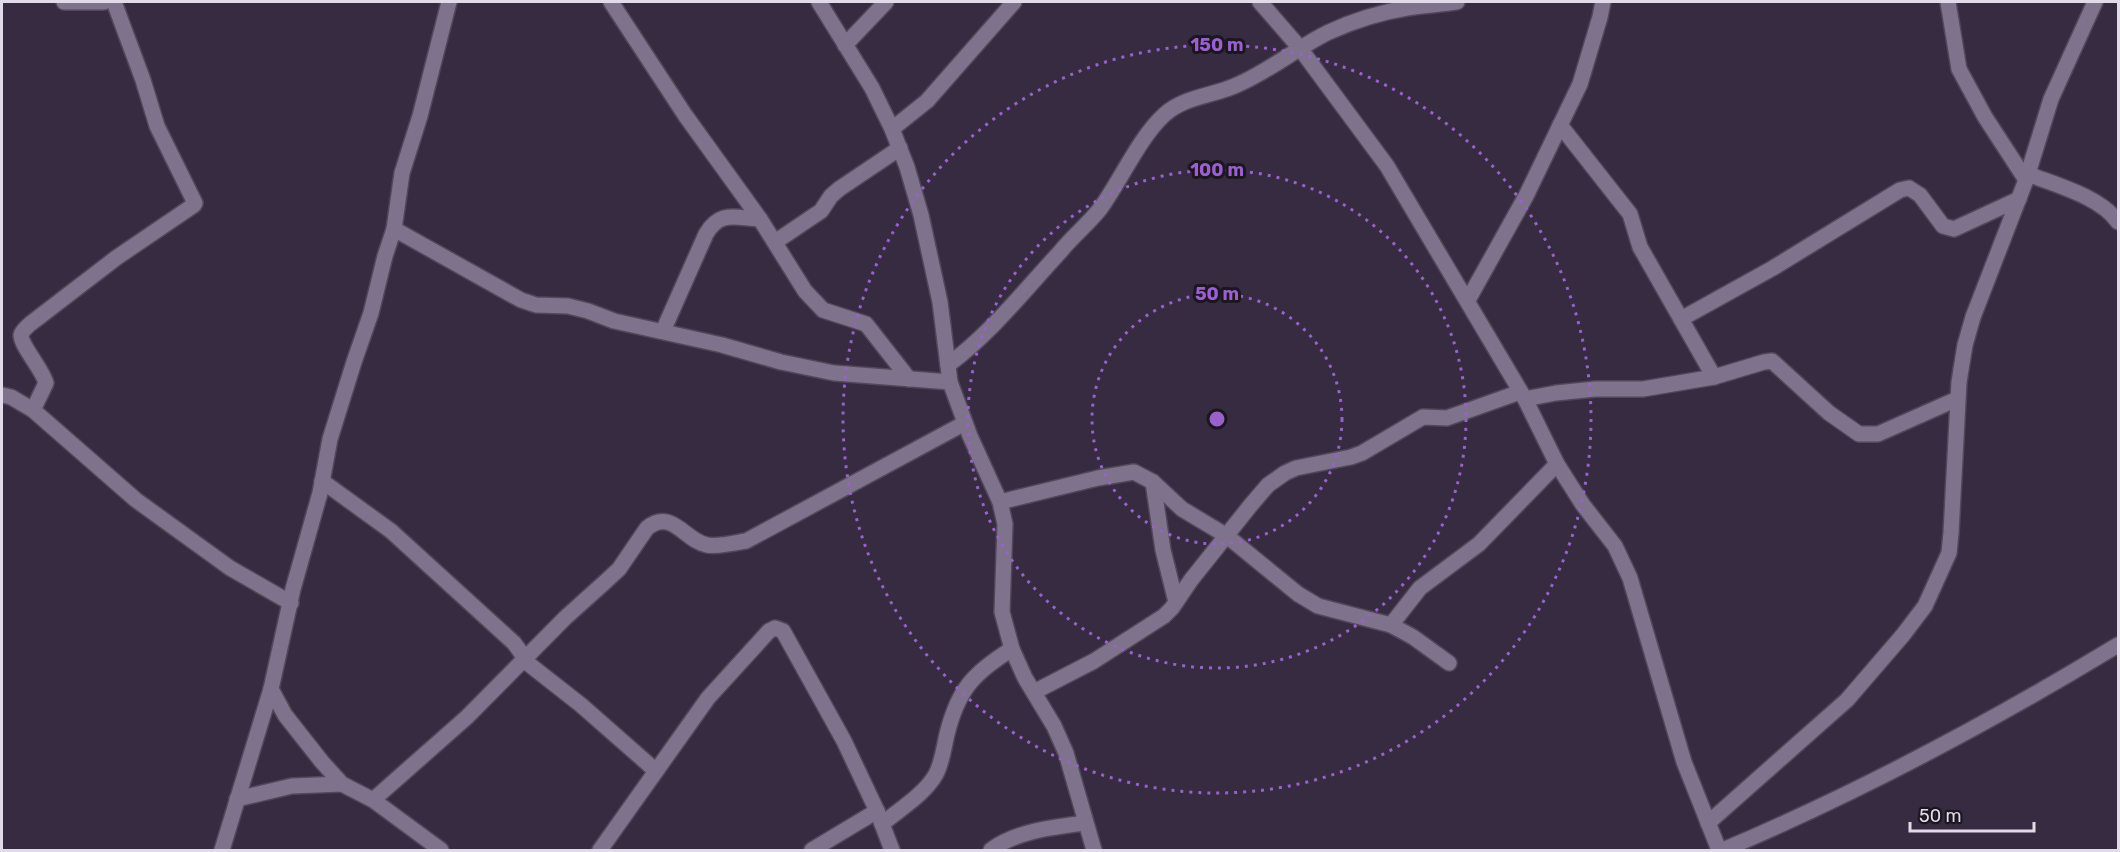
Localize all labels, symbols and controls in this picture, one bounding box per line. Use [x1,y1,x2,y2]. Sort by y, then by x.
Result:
text: 150 m [1190,34,1244,56]
text: 100 m [1190,159,1244,181]
text: 50 m [1195,283,1239,305]
centre of rings [1207,409,1227,429]
scale bar [1910,795,2034,833]
text: 50 m [1919,805,1962,827]

